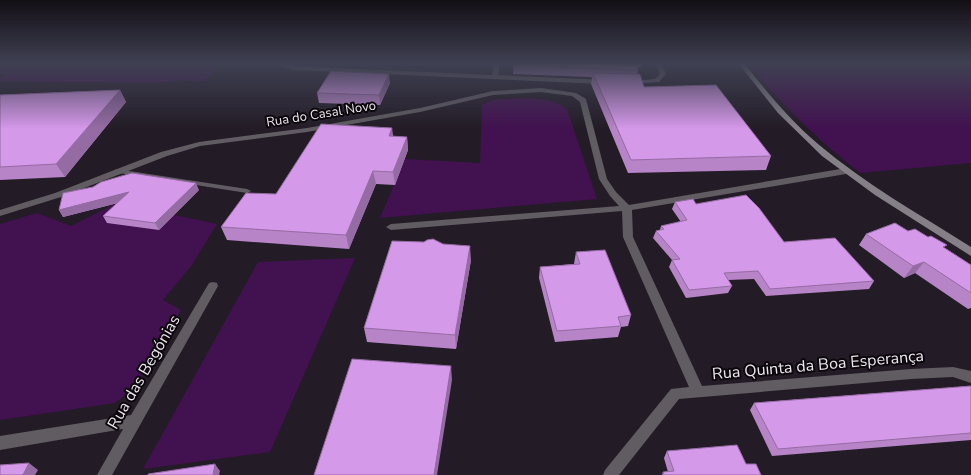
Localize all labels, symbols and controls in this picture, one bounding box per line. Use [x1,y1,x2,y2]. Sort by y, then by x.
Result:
street label: Rua do Casal Novo [265,96,377,132]
street label: Rua das Begónias [102,311,186,433]
street label: Rua Quinta da Boa Esperança [711,345,925,385]

